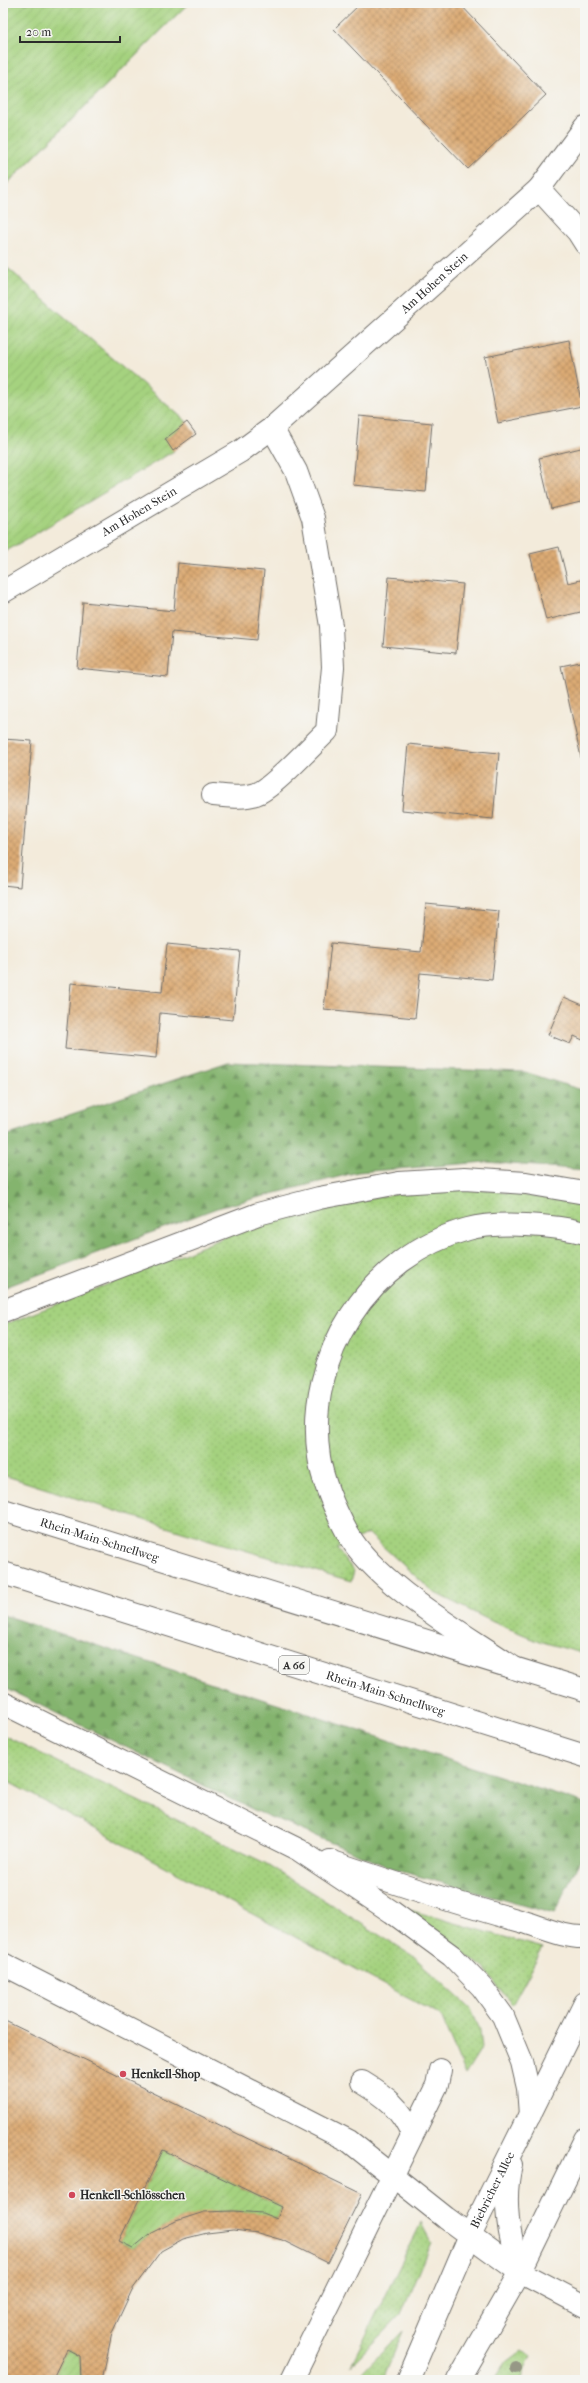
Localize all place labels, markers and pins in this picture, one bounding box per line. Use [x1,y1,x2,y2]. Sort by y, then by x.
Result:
place label: Henkell-Shop [131,2067,201,2082]
marker: Henkell-Shop [118,2069,128,2079]
place label: Henkell-Schlösschen [80,2188,186,2202]
marker: Henkell-Schlösschen [67,2190,77,2200]

